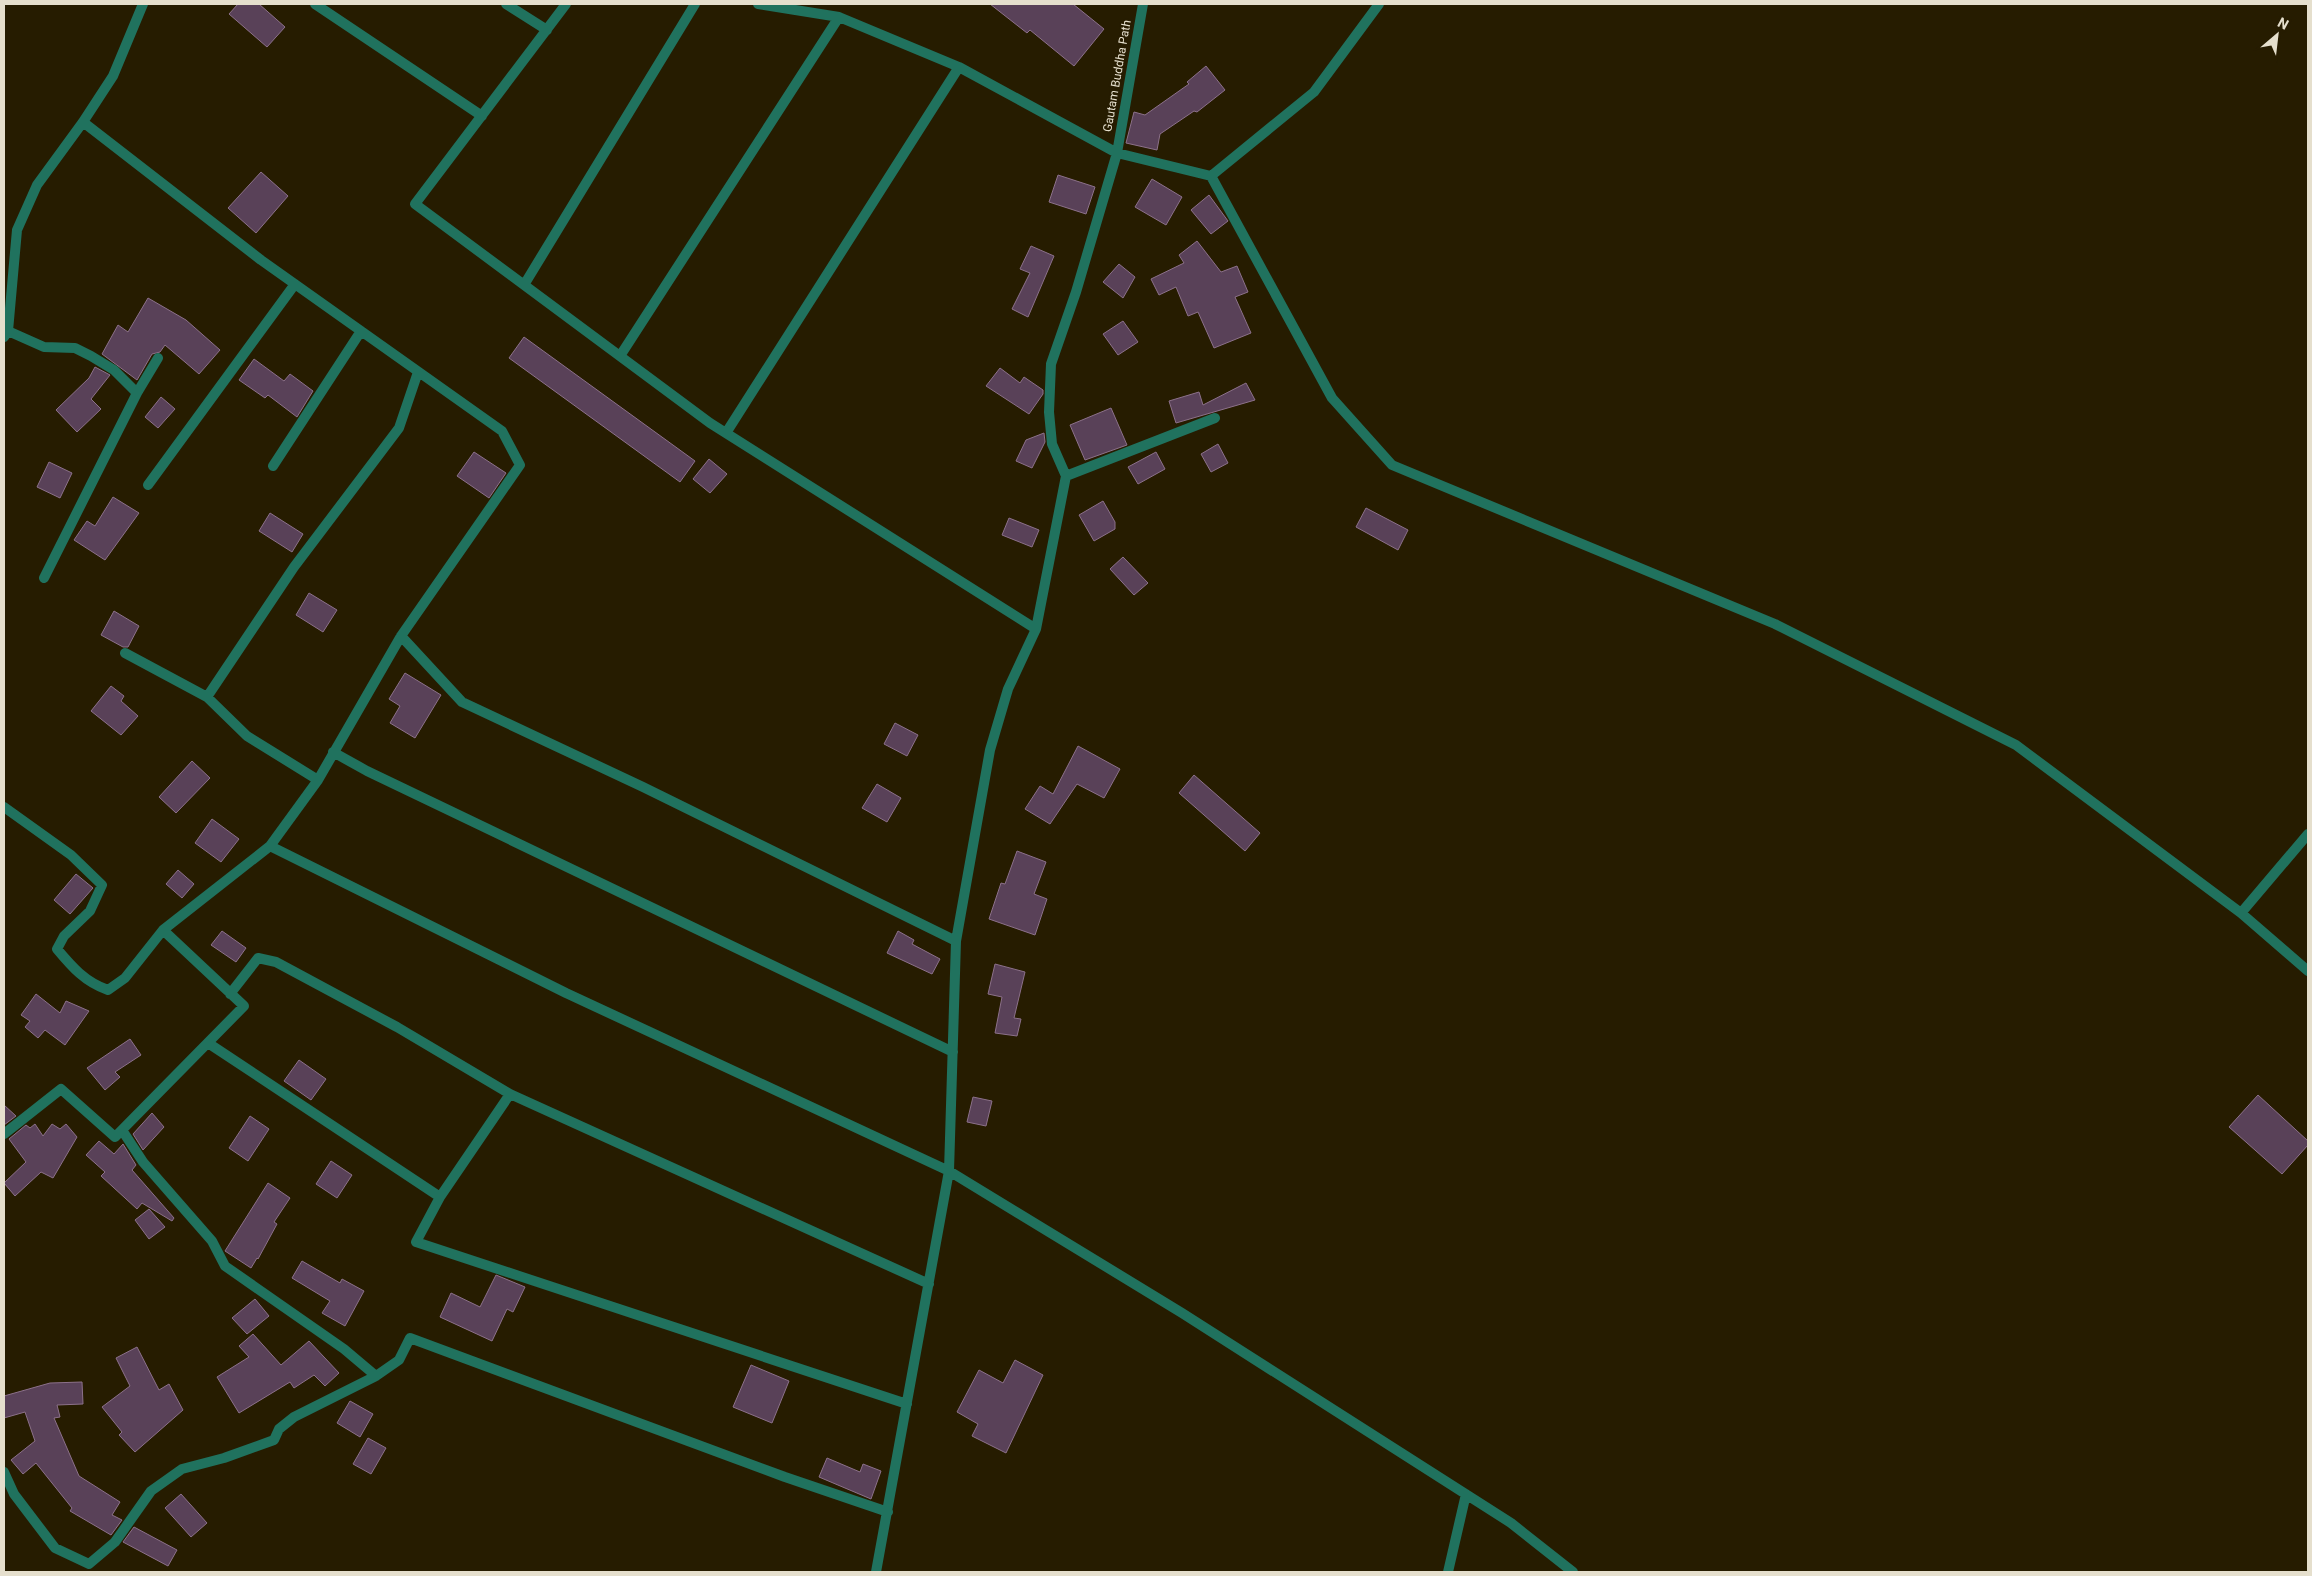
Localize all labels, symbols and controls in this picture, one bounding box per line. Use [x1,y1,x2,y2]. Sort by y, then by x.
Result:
north arrow [2252,10,2302,60]
text: N [2275,14,2291,33]
street label: Gautam Buddha Path [1100,19,1134,133]

